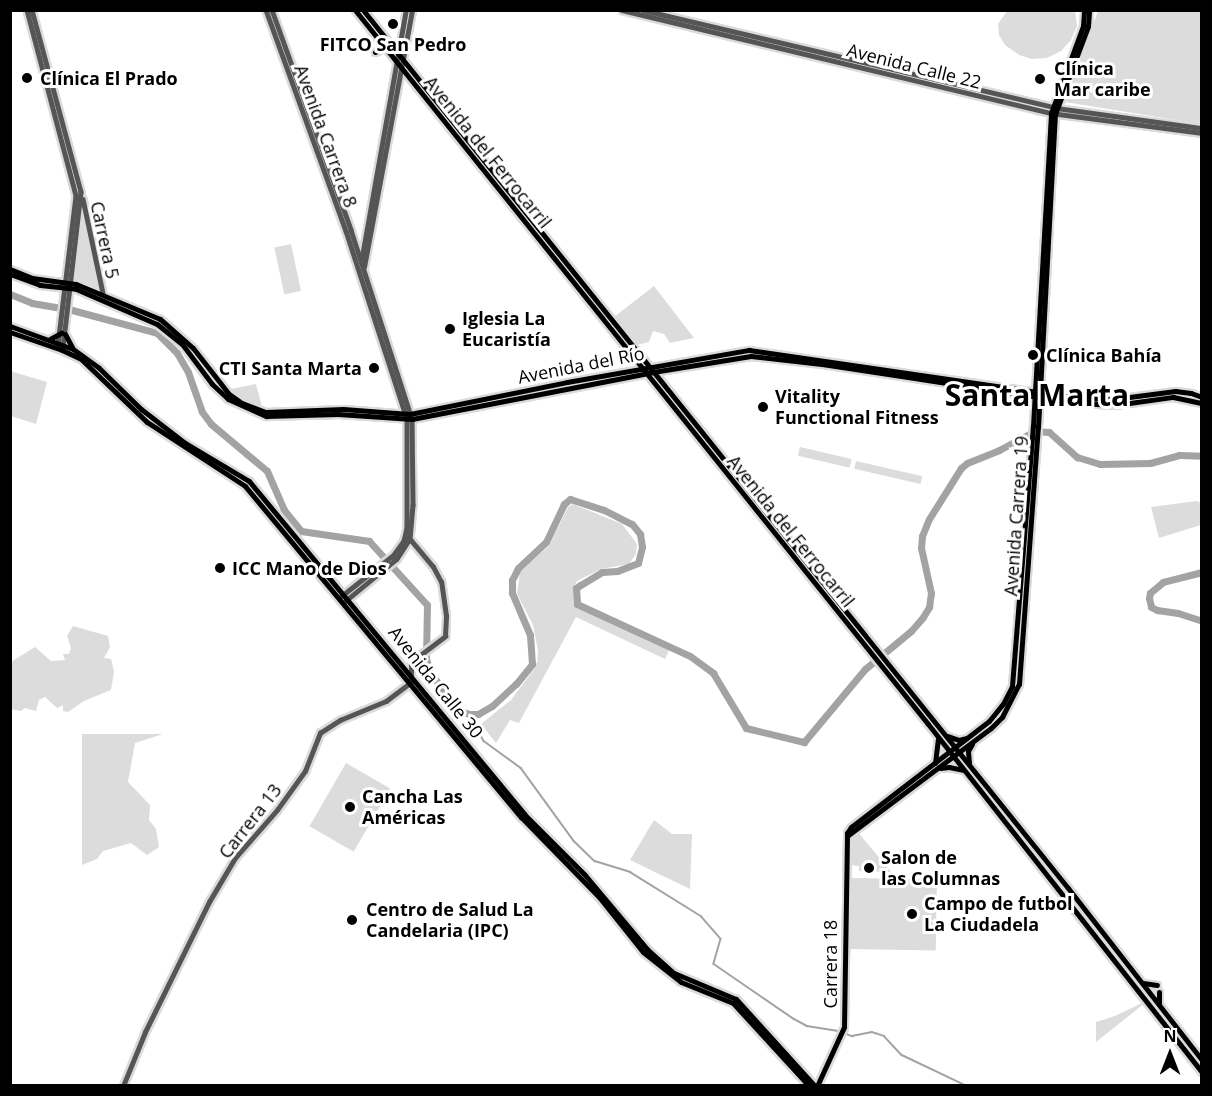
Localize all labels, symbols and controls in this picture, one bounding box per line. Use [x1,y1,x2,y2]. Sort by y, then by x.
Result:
marker: FITCO San Pedro [386,17,400,31]
place label: FITCO San Pedro [320,33,466,55]
street label: Avenida Calle 22 [845,39,983,93]
place label: Clínica Mar caribe [1054,58,1151,100]
street label: Avenida Carrera 8 [290,62,362,210]
place label: Clínica El Prado [40,67,178,89]
marker: Clínica El Prado [18,69,36,87]
marker: Clínica Mar caribe [1031,70,1049,88]
street label: Avenida del Ferrocarril [420,72,556,232]
street label: Carrera 5 [86,199,124,281]
place label: Iglesia La Eucaristía [462,308,551,350]
marker: Iglesia La Eucaristía [443,322,457,336]
street label: Avenida del Río [516,342,646,388]
place label: Clínica Bahía [1046,344,1162,366]
marker: Clínica Bahía [1024,346,1042,364]
place label: CTI Santa Marta [219,357,362,379]
marker: CTI Santa Marta [367,361,381,375]
district label: Santa Marta [945,377,1129,413]
place label: Vitality Functional Fitness [775,386,939,428]
marker: Vitality Functional Fitness [756,400,770,414]
street label: Avenida Carrera 19 [1000,435,1032,597]
street label: Avenida del Ferrocarril [723,451,859,611]
place label: ICC Mano de Dios [232,557,387,579]
marker: ICC Mano de Dios [213,561,227,575]
street label: Avenida Calle 30 [384,622,488,742]
street label: Carrera 13 [214,779,286,863]
place label: Cancha Las Américas [362,786,463,828]
marker: Cancha Las Américas [343,800,357,814]
place label: Salon de las Columnas [881,847,1000,890]
marker: Salon de las Columnas [862,861,876,875]
place label: Campo de futbol La Ciudadela [924,893,1073,936]
place label: Centro de Salud La Candelaria (IPC) [366,899,534,942]
marker: Campo de futbol La Ciudadela [905,907,919,921]
marker: Centro de Salud La Candelaria (IPC) [343,911,361,929]
street label: Carrera 18 [819,920,841,1008]
north arrow [1140,1024,1200,1084]
text: N [1163,1025,1177,1047]

